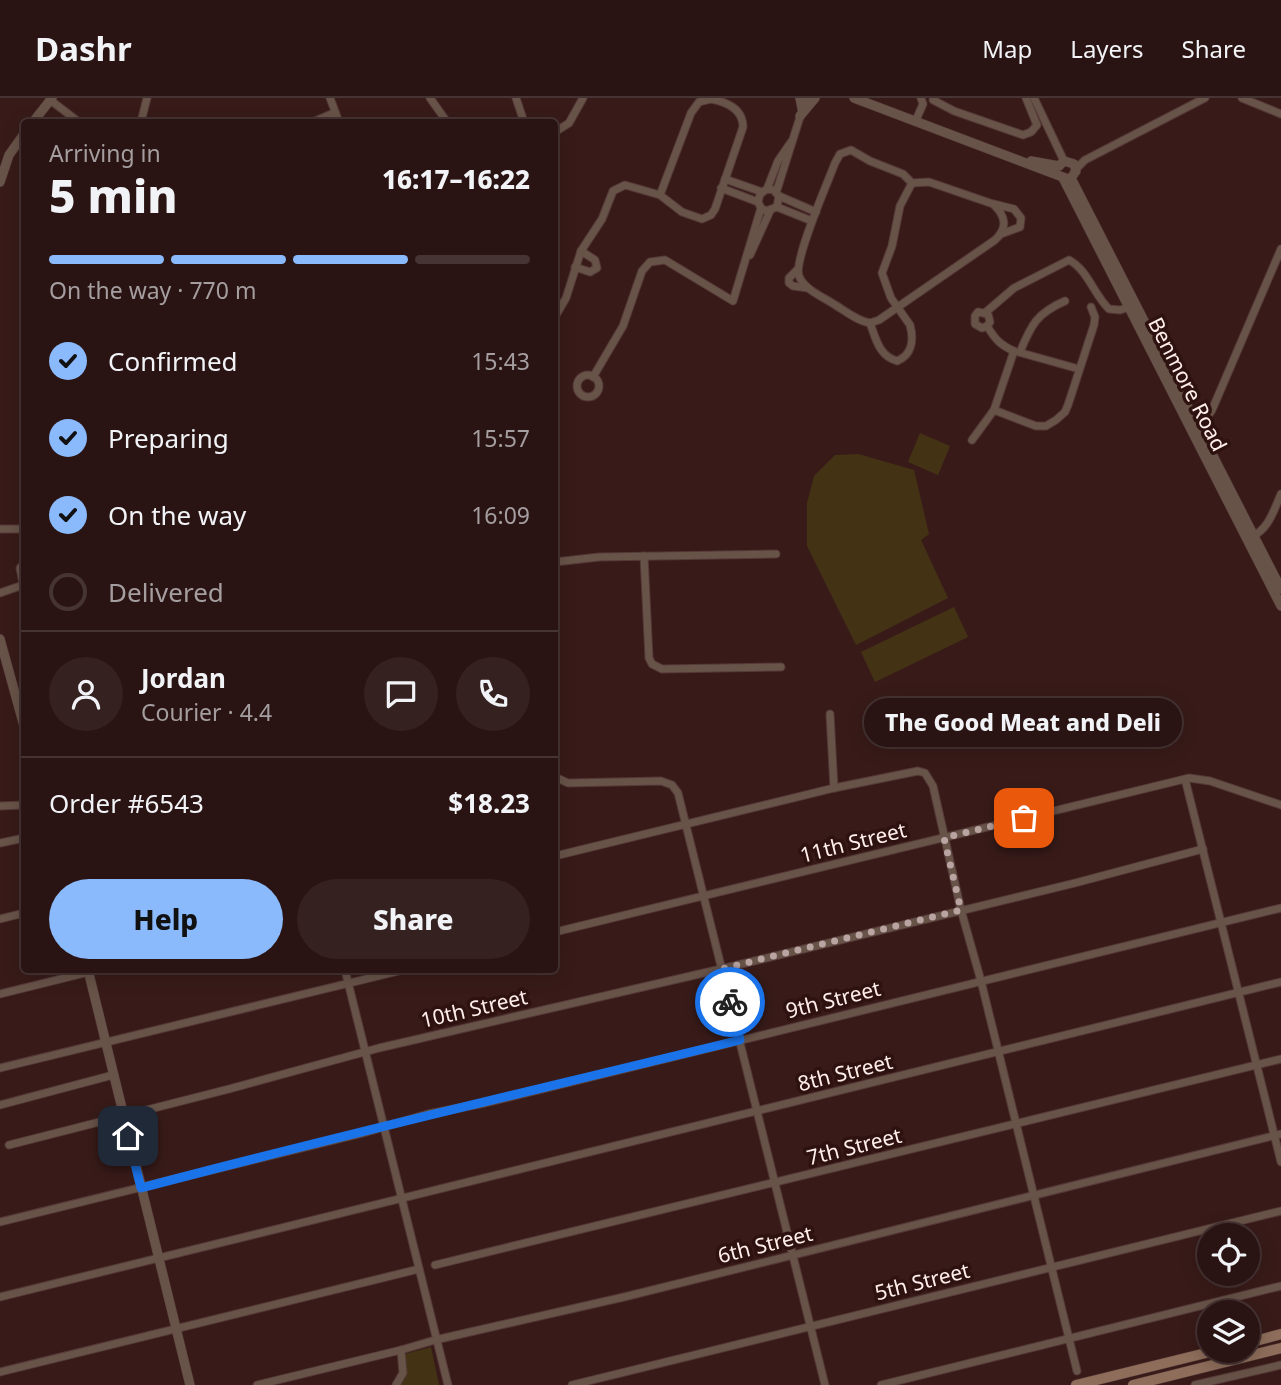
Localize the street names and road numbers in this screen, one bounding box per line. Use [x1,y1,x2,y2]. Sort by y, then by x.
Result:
street label: Benmore Road [1142,312,1234,456]
street label: 11th Street [797,815,910,869]
street label: 9th Street [783,974,884,1024]
street label: 10th Street [418,982,530,1034]
street label: 8th Street [795,1047,896,1097]
street label: 7th Street [804,1121,905,1171]
street label: 6th Street [715,1219,816,1269]
street label: 5th Street [872,1256,973,1306]

